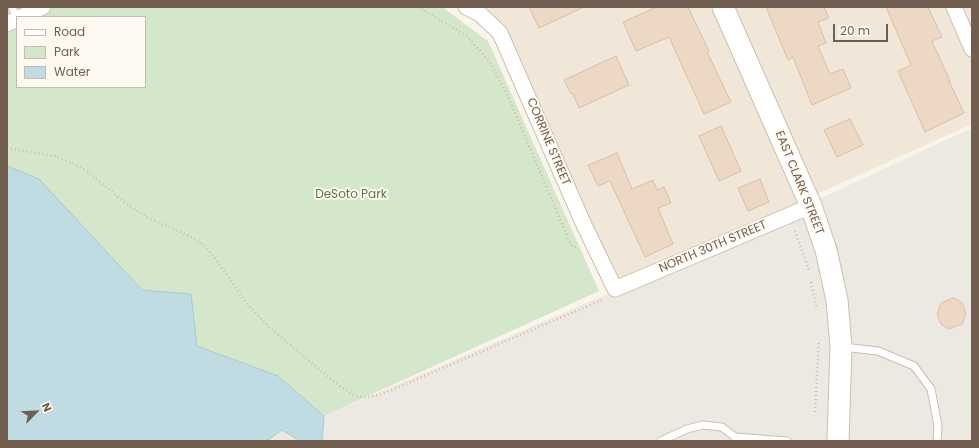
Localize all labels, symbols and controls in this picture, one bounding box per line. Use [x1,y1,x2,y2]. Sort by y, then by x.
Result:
legend [16,16,146,88]
scale bar [835,16,890,42]
text: 20 m [840,22,870,39]
text: Road [54,23,85,40]
text: Park [54,43,80,60]
text: Water [54,63,90,80]
street label: CORRINE STREET [523,96,573,188]
street label: EAST CLARK STREET [772,129,826,237]
park label: DeSoto Park [315,188,387,202]
street label: NORTH 30TH STREET [657,218,769,276]
north arrow [16,392,56,432]
text: N [38,400,56,414]

